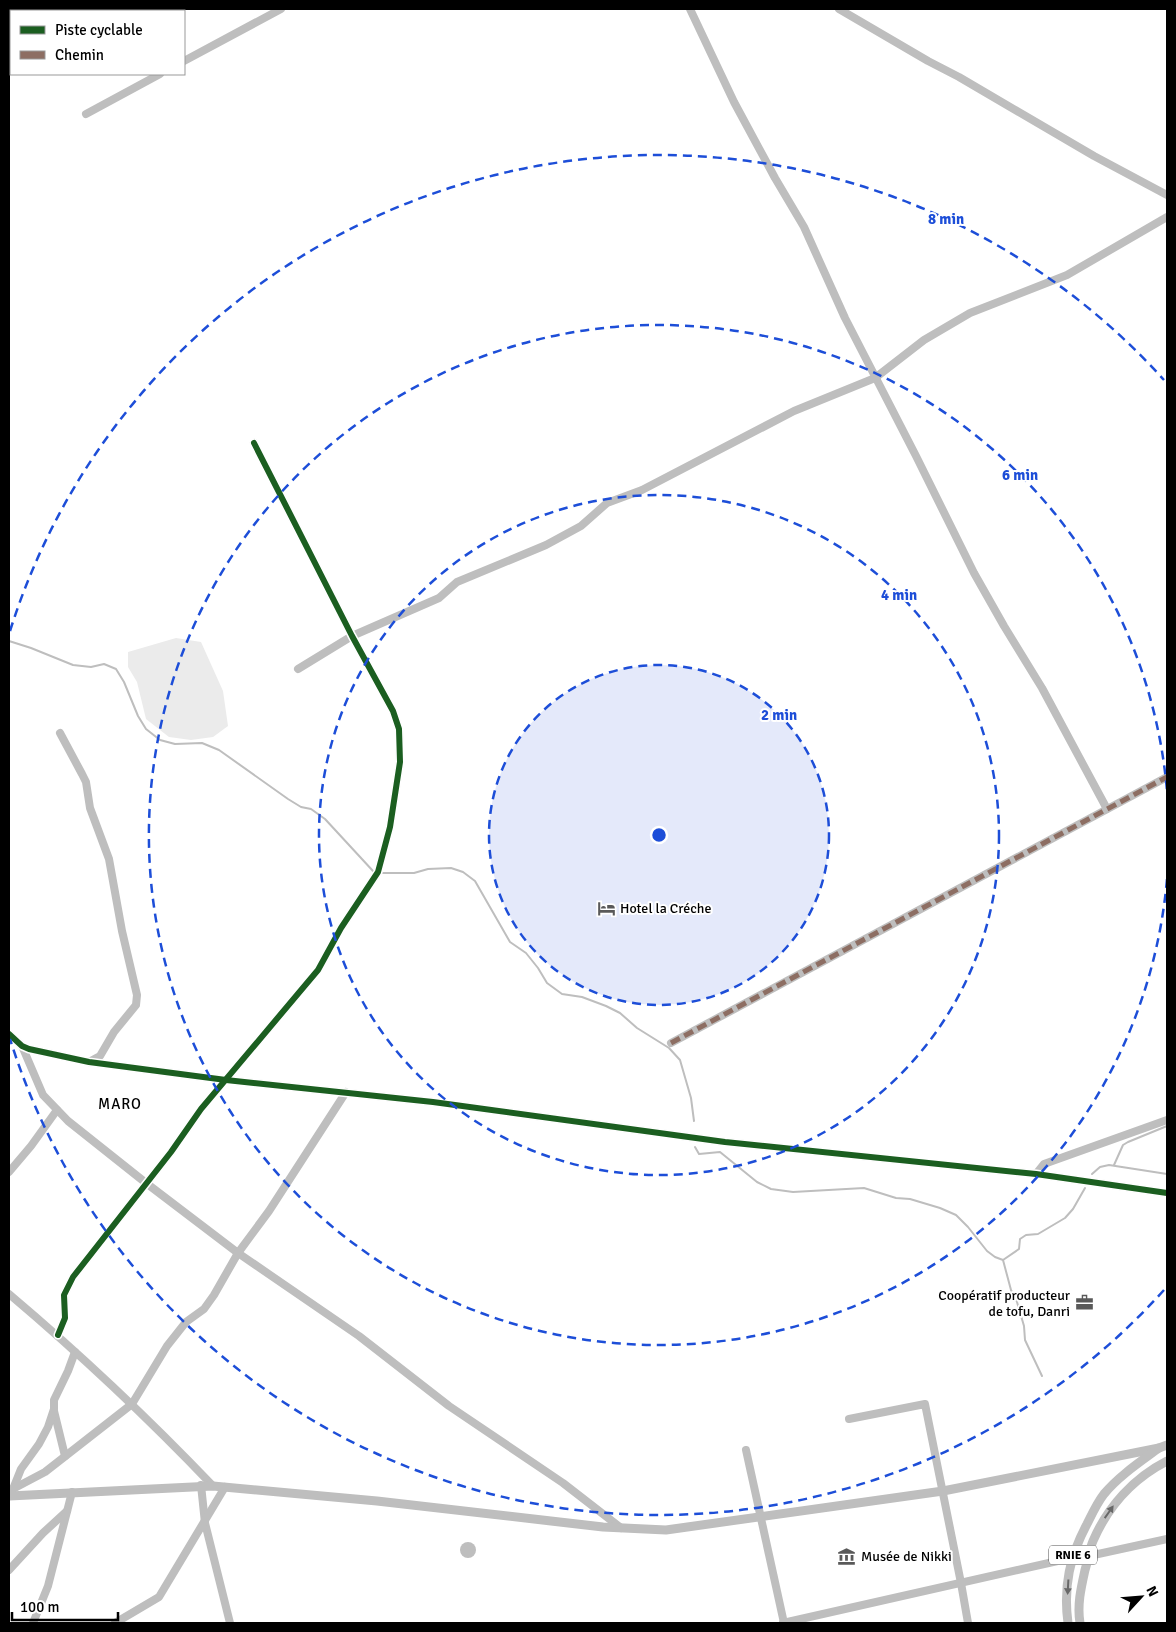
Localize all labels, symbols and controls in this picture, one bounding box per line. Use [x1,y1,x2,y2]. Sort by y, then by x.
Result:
legend [10,10,185,75]
text: Piste cyclable [55,21,143,39]
text: Chemin [55,46,104,64]
text: 8 min [928,210,964,228]
text: 6 min [1002,466,1038,484]
text: 4 min [881,586,917,604]
text: 2 min [761,706,797,724]
centre of rings [650,826,668,844]
hotel icon: Hotel la Créche [596,898,616,918]
place label: Hotel la Créche [620,900,711,917]
district label: MARO [98,1095,142,1113]
place label: Coopératif producteur de tofu, Danri [938,1287,1071,1320]
office icon: Coopératif producteur de tofu, Danri [1074,1293,1094,1313]
one-way arrow [1104,1506,1114,1519]
museum icon: Musée de Nikki [837,1546,857,1566]
road number: RNIE 6 [1049,1546,1097,1564]
place label: Musée de Nikki [861,1548,952,1565]
north arrow [1116,1572,1166,1622]
one-way arrow [1063,1579,1071,1595]
text: N [1142,1583,1162,1600]
scale bar [12,1590,119,1622]
text: 100 m [20,1598,60,1616]

